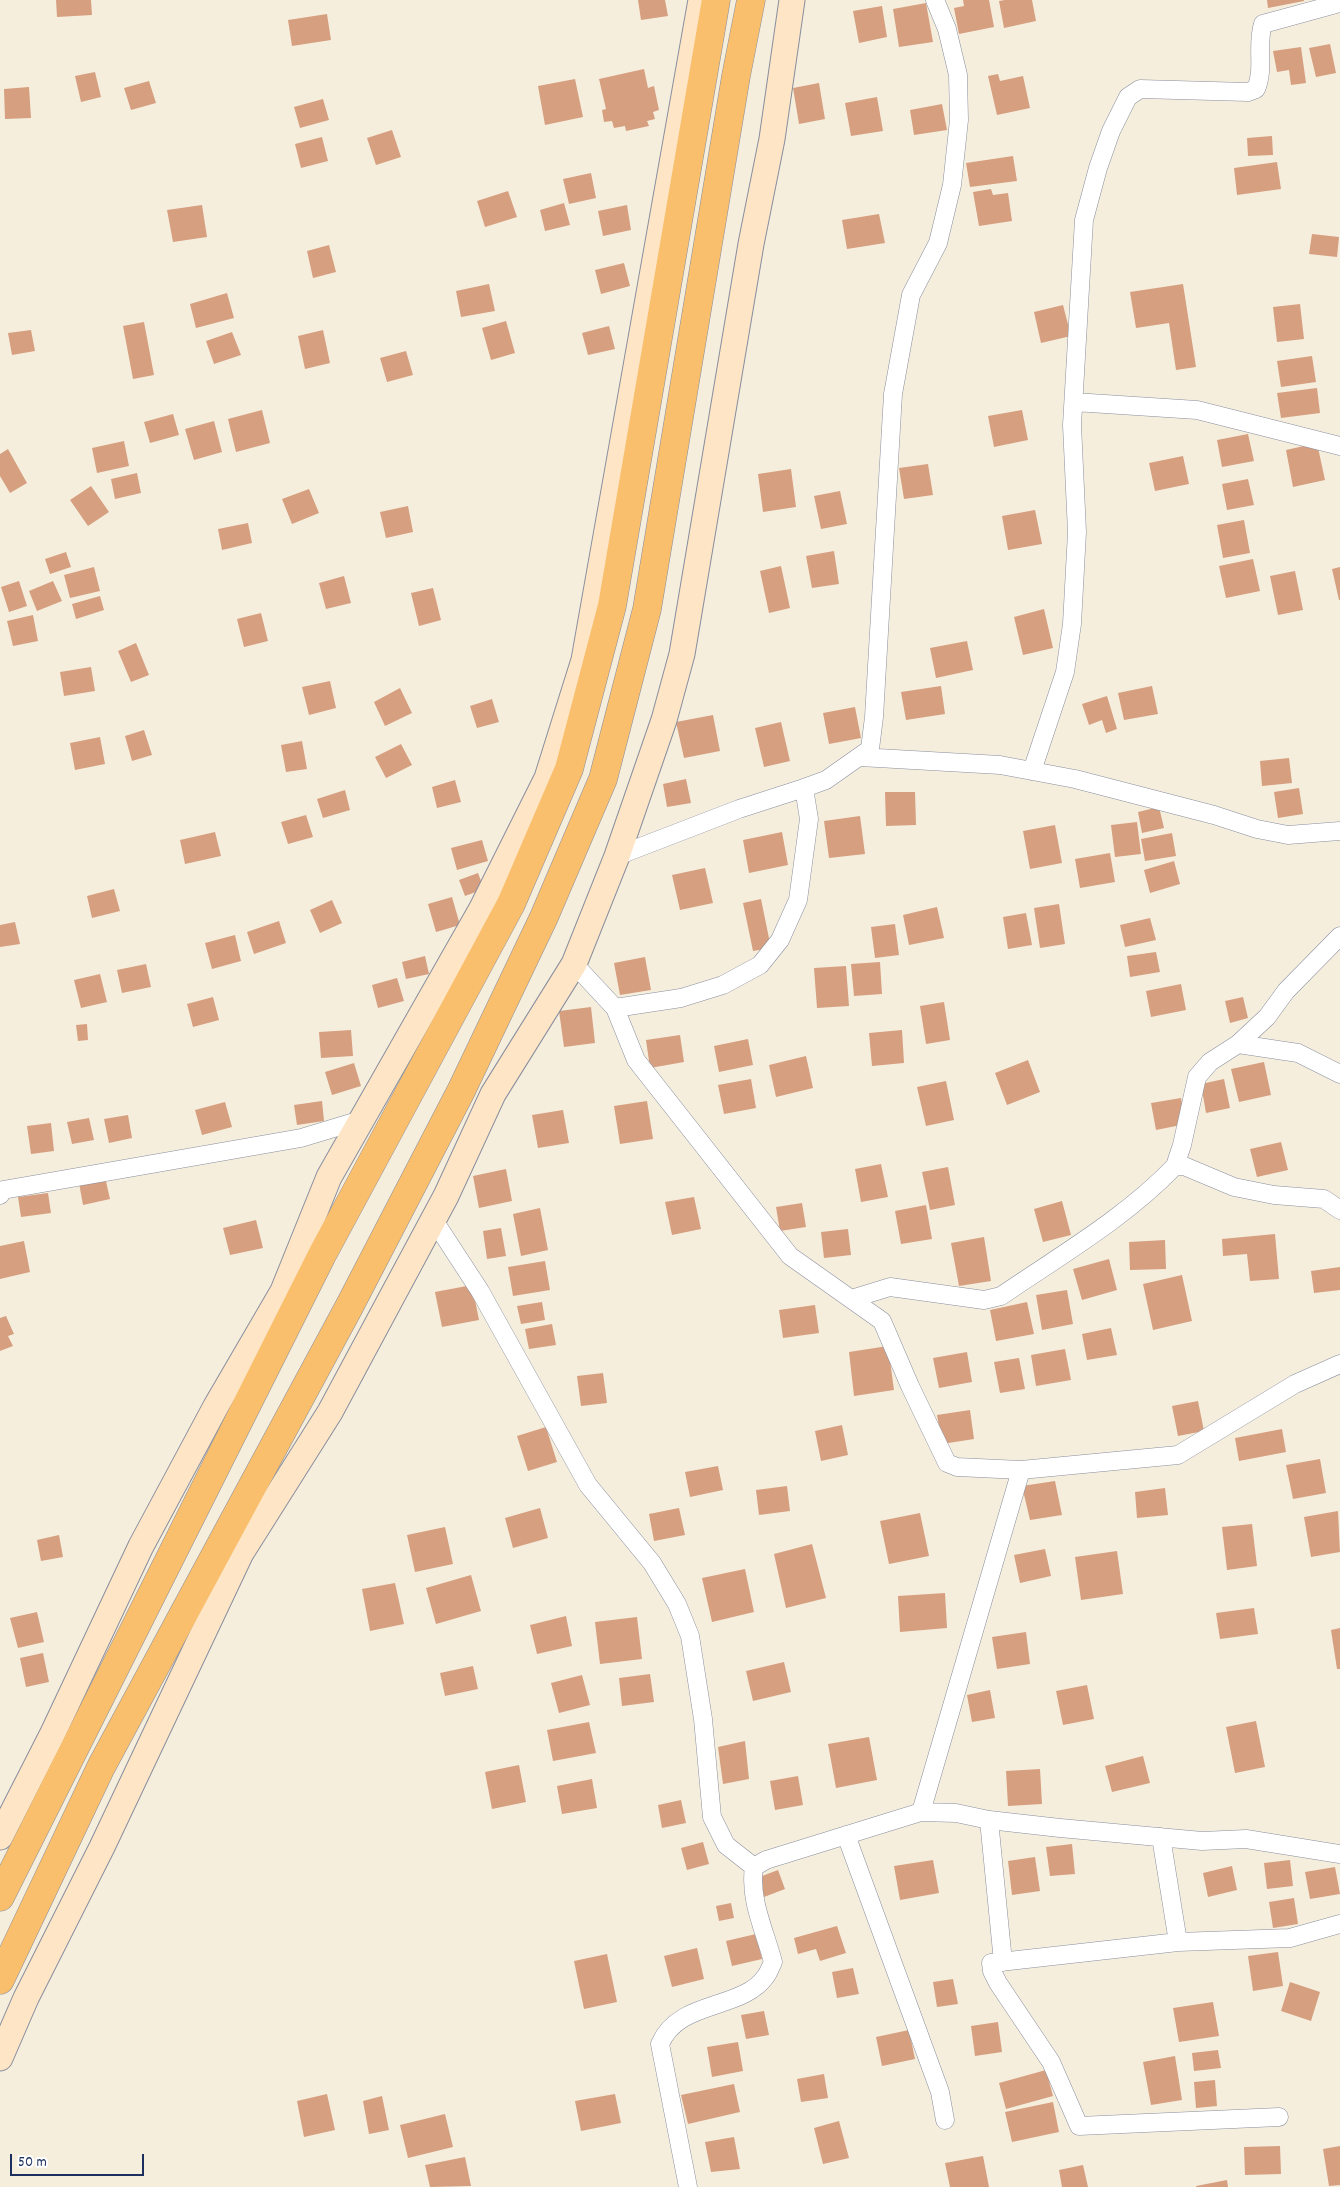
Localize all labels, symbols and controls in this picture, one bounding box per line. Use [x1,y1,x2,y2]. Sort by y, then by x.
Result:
scale bar [12,2144,146,2176]
text: 50 m [18,2152,47,2174]

